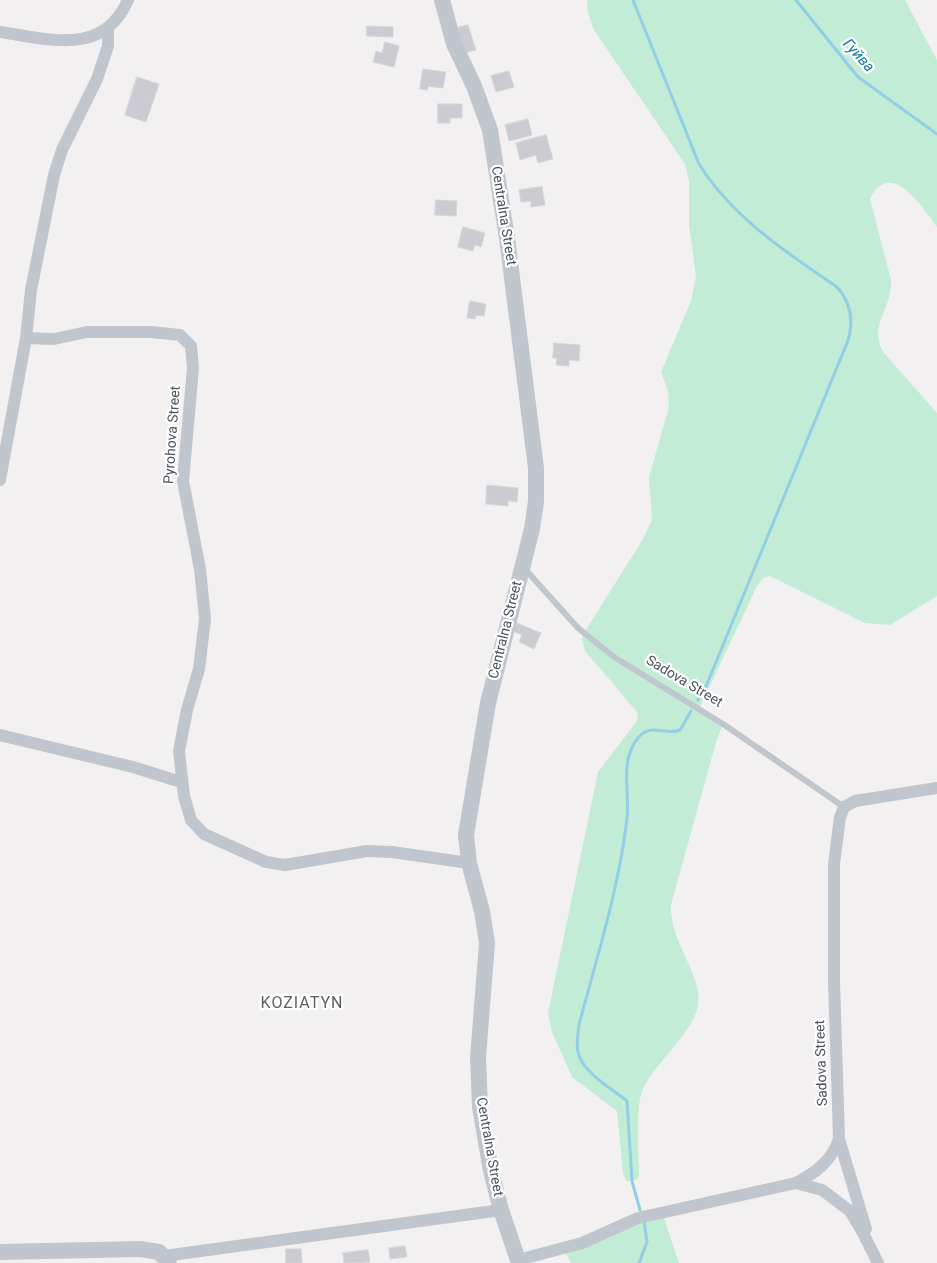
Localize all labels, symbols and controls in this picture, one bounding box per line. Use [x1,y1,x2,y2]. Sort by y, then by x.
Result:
water label: Гуйва [838,36,878,76]
street label: Centralna Street [487,165,519,267]
street label: Pyrohova Street [161,385,185,485]
street label: Centralna Street [486,579,526,681]
street label: Sadova Street [643,653,725,711]
district label: KOZIATYN [260,994,344,1014]
street label: Sadova Street [812,1020,832,1106]
street label: Centralna Street [472,1096,506,1198]

